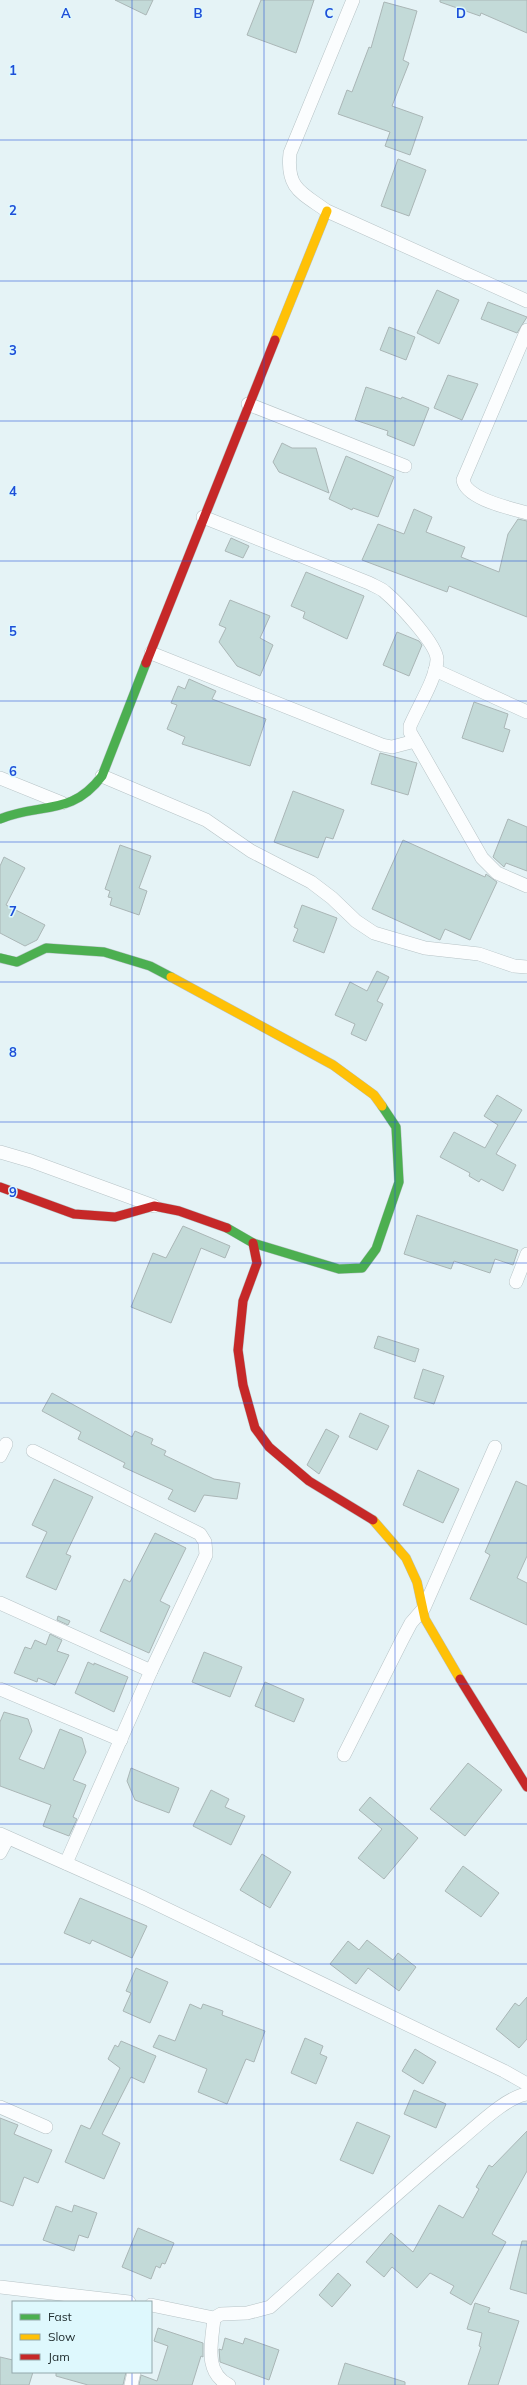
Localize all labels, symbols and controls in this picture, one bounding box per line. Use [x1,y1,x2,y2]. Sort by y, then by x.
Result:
text: A [61,5,71,21]
text: B [194,5,203,21]
text: C [325,5,334,21]
text: D [456,5,466,21]
text: 1 [9,62,17,78]
text: 2 [9,202,17,218]
text: 3 [9,342,17,358]
text: 4 [9,483,17,499]
text: 5 [9,623,17,639]
text: 6 [9,763,17,779]
text: 7 [9,903,17,919]
text: 8 [9,1044,17,1060]
text: 9 [9,1184,17,1200]
legend [12,2301,152,2373]
text: Fast [48,2309,72,2324]
text: Slow [48,2329,76,2344]
text: Jam [48,2349,70,2364]

